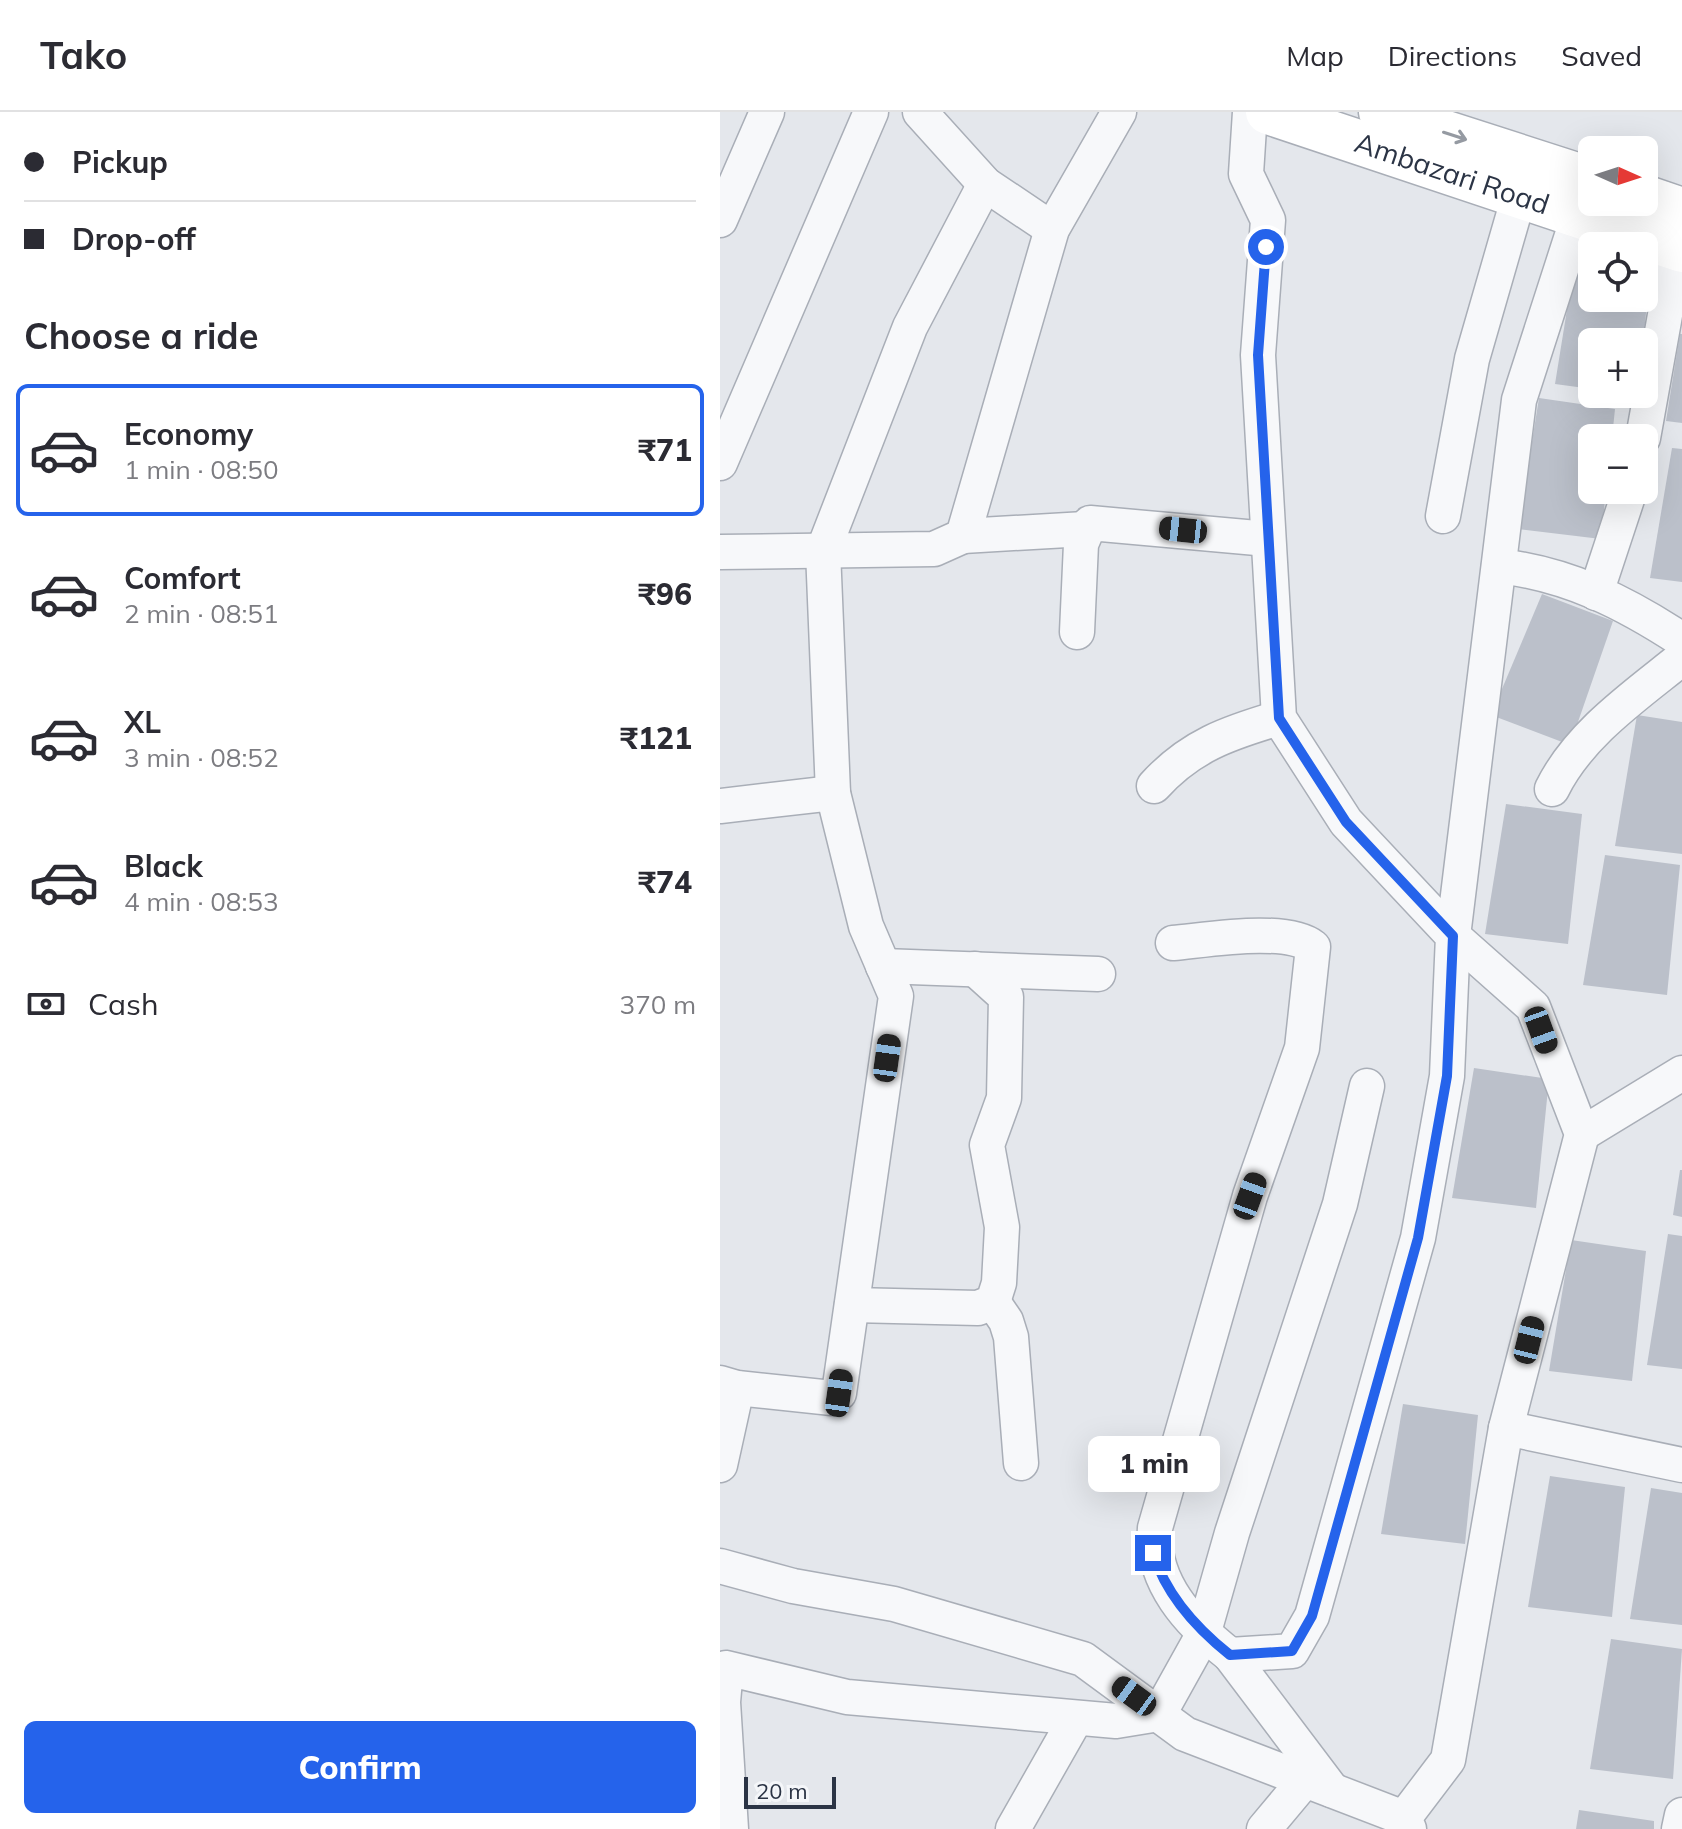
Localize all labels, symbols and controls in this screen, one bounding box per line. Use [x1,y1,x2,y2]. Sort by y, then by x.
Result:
text: Tako [40,31,127,79]
text: Map [1286,38,1344,73]
text: Directions [1388,38,1517,73]
text: Saved [1561,38,1642,73]
street label: Ambazari Road [1350,124,1554,222]
one-way arrow [1442,129,1468,144]
north arrow [1578,136,1658,216]
map controls [1578,136,1658,504]
text: Pickup [72,143,168,181]
text: Drop-off [72,220,196,258]
route start [1248,229,1284,265]
button: locate [1578,232,1658,312]
text: Choose a ride [24,313,258,358]
button: + [1578,328,1658,408]
icon: car [28,414,100,486]
text: Economy [124,415,253,453]
button: − [1578,424,1658,504]
text: ₹71 [638,431,692,469]
text: 1 min · 08:50 [124,453,279,486]
car [1158,516,1208,544]
icon: car [28,558,100,630]
text: Comfort [124,559,241,597]
text: ₹96 [638,575,692,613]
text: 2 min · 08:51 [124,597,279,630]
icon: car [28,702,100,774]
text: XL [124,703,161,741]
text: ₹121 [620,719,692,757]
text: 3 min · 08:52 [124,741,279,774]
icon: car [28,846,100,918]
text: Black [124,847,203,885]
text: ₹74 [638,863,692,901]
text: 4 min · 08:53 [124,885,279,918]
icon: cash [24,982,68,1026]
text: Cash [88,985,159,1023]
text: 370 m [620,988,696,1021]
car [1522,1003,1560,1057]
car [872,1033,902,1083]
car [1231,1169,1269,1223]
car [1512,1314,1546,1366]
car [824,1368,854,1418]
callout: 1 min [1087,1437,1219,1493]
text: 1 min [1119,1447,1189,1480]
route end [1135,1535,1171,1571]
car [1108,1672,1160,1720]
button: Confirm [24,1721,696,1813]
scale bar [744,1773,836,1809]
text: 20 m [756,1777,807,1805]

